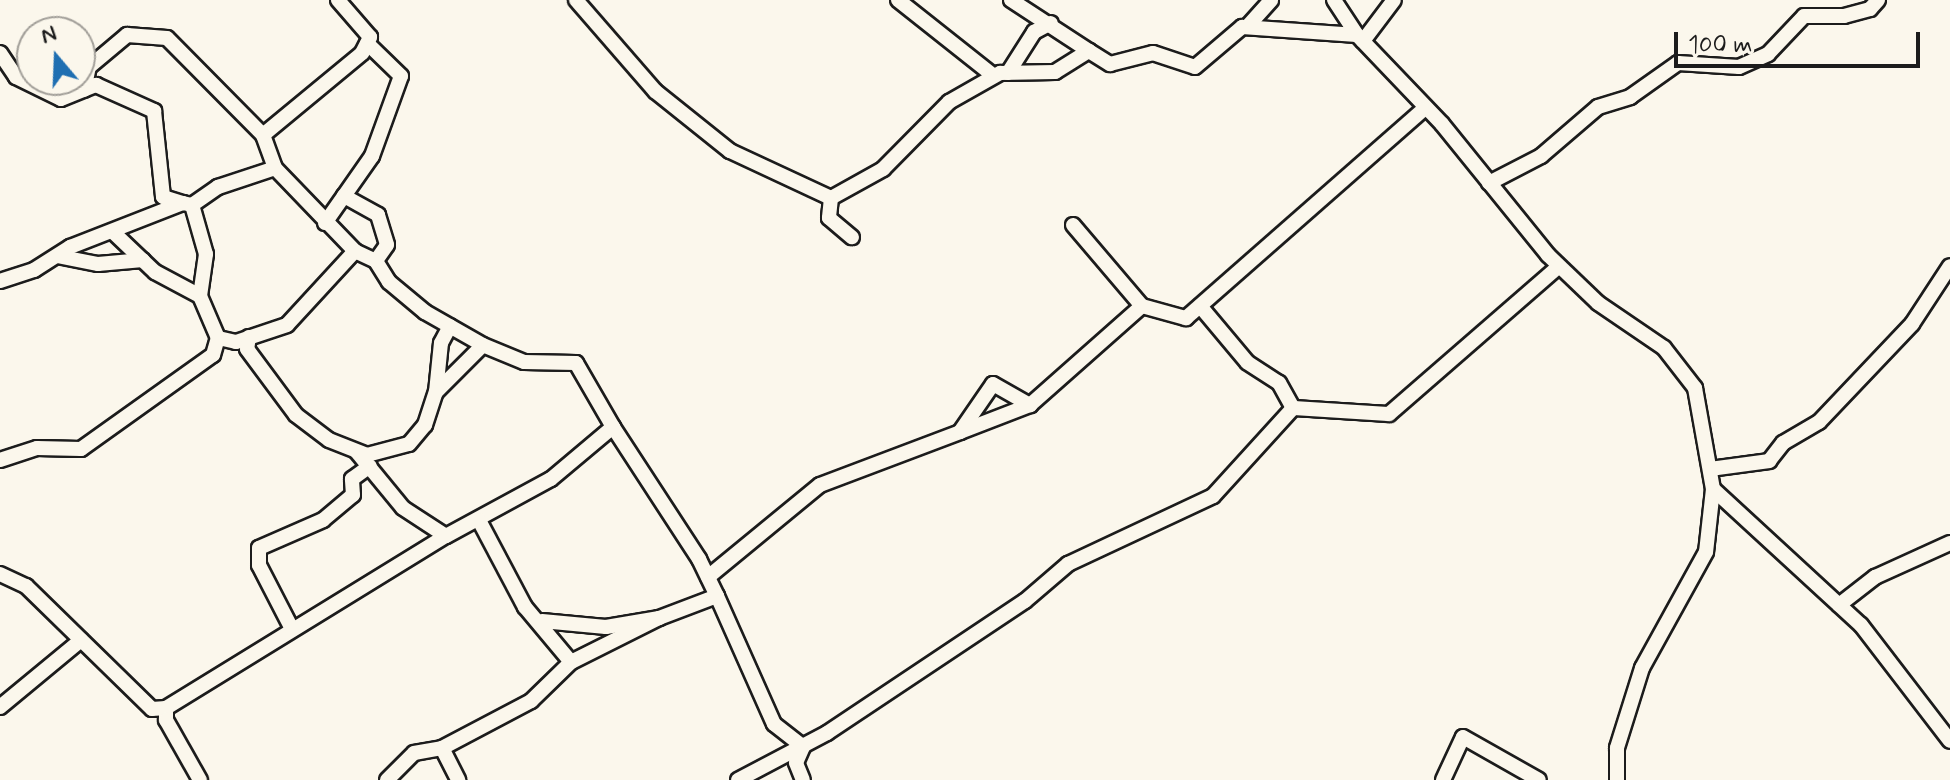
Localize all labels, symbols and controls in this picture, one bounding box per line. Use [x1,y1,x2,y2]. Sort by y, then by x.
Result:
north arrow [16,16,96,96]
scale bar [1678,16,1924,66]
text: N [37,20,60,51]
text: 100 m [1688,30,1752,61]

